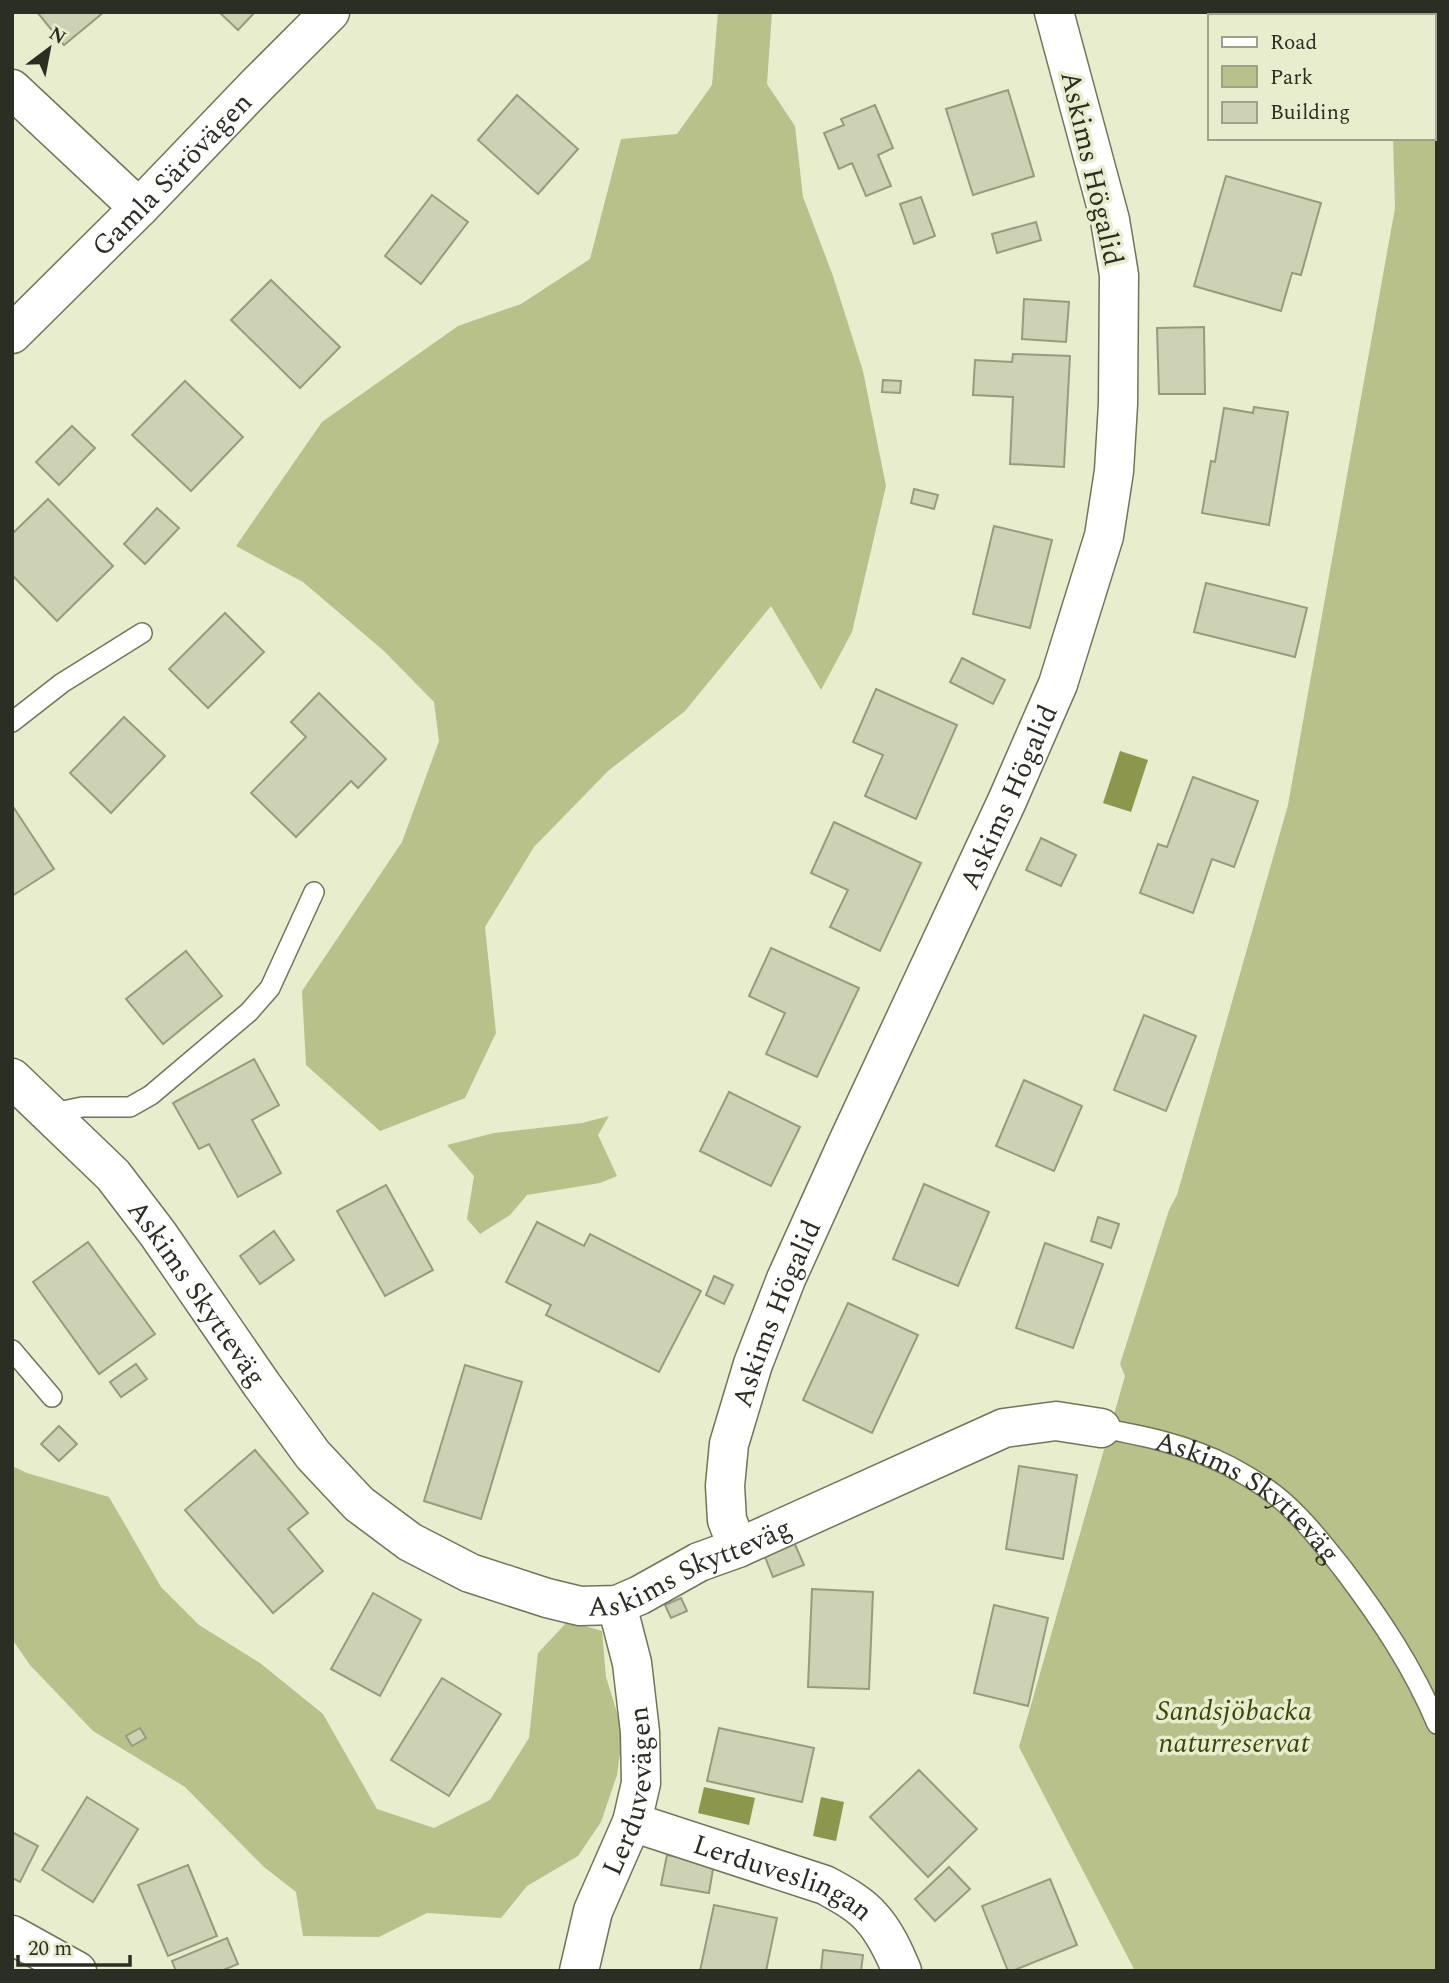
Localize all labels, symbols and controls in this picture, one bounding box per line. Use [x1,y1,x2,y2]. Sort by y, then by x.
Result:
north arrow [14,14,84,84]
legend [1208,14,1435,140]
text: N [43,19,71,52]
text: Road [1270,27,1317,59]
text: Park [1270,62,1314,94]
street label: Askims Högalid [1048,67,1135,270]
street label: Gamla Särövägen [82,82,263,267]
text: Building [1270,97,1350,129]
street label: Askims Högalid [949,698,1070,897]
street label: Askims Skytteväg [116,1191,277,1396]
street label: Askims Högalid [721,1213,833,1413]
street label: Askims Skytteväg [1150,1420,1350,1573]
street label: Askims Skytteväg [587,1507,799,1629]
park label: Sandsjöbacka naturreservat [1156,1690,1312,1765]
street label: Lerduvevägen [591,1704,664,1883]
street label: Lerduveslingan [687,1823,883,1932]
scale bar [18,1924,130,1968]
text: 20 m [28,1933,72,1965]

